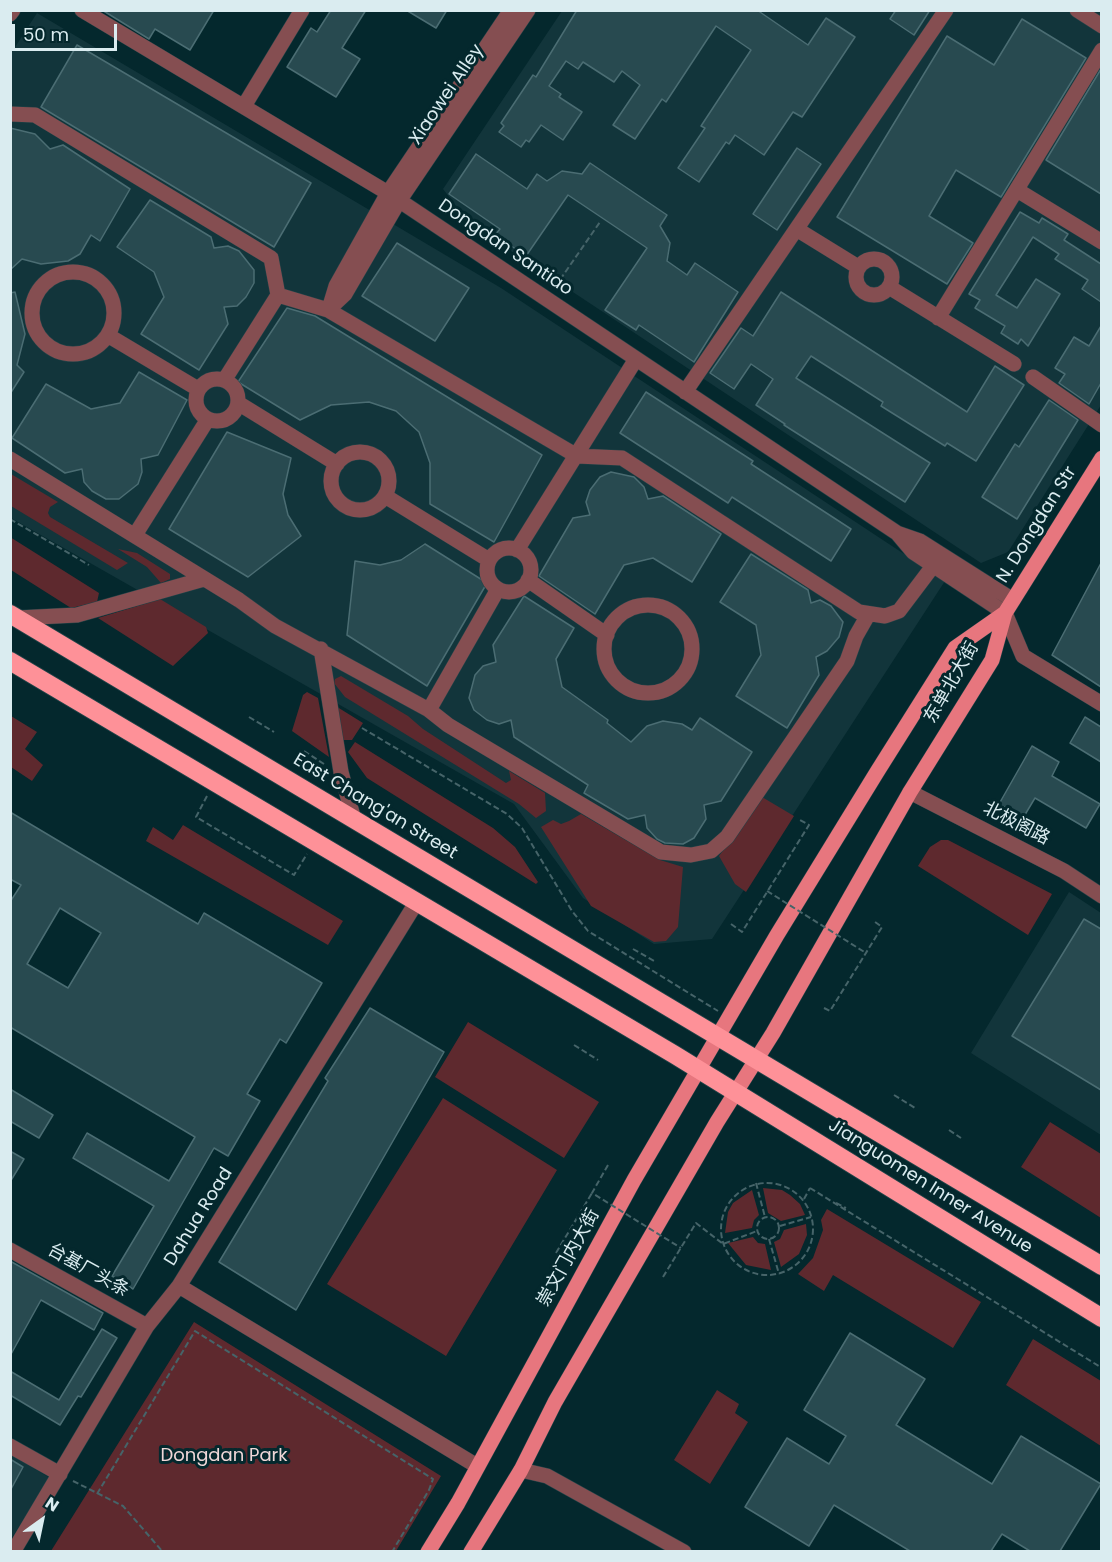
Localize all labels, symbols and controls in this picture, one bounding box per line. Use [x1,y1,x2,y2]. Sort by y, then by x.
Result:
scale bar [15,12,120,50]
text: 50 m [23,22,69,47]
street label: Xiaowei Alley [405,41,489,149]
street label: Dongdan Santiao [434,195,576,301]
street label: N. Dongdan Str [992,463,1082,587]
street label: 东单北大街 [920,639,984,727]
street label: East Chang'an Street [289,749,461,865]
street label: 北极阁路 [979,798,1053,850]
street label: Jianguomen Inner Avenue [824,1115,1036,1259]
street label: Dahua Road [160,1164,238,1270]
street label: 崇文门内大街 [533,1206,605,1310]
street label: 台基厂头条 [43,1240,133,1302]
park label: Dongdan Park [160,1445,288,1467]
north arrow [12,1490,72,1550]
text: N [41,1492,63,1517]

